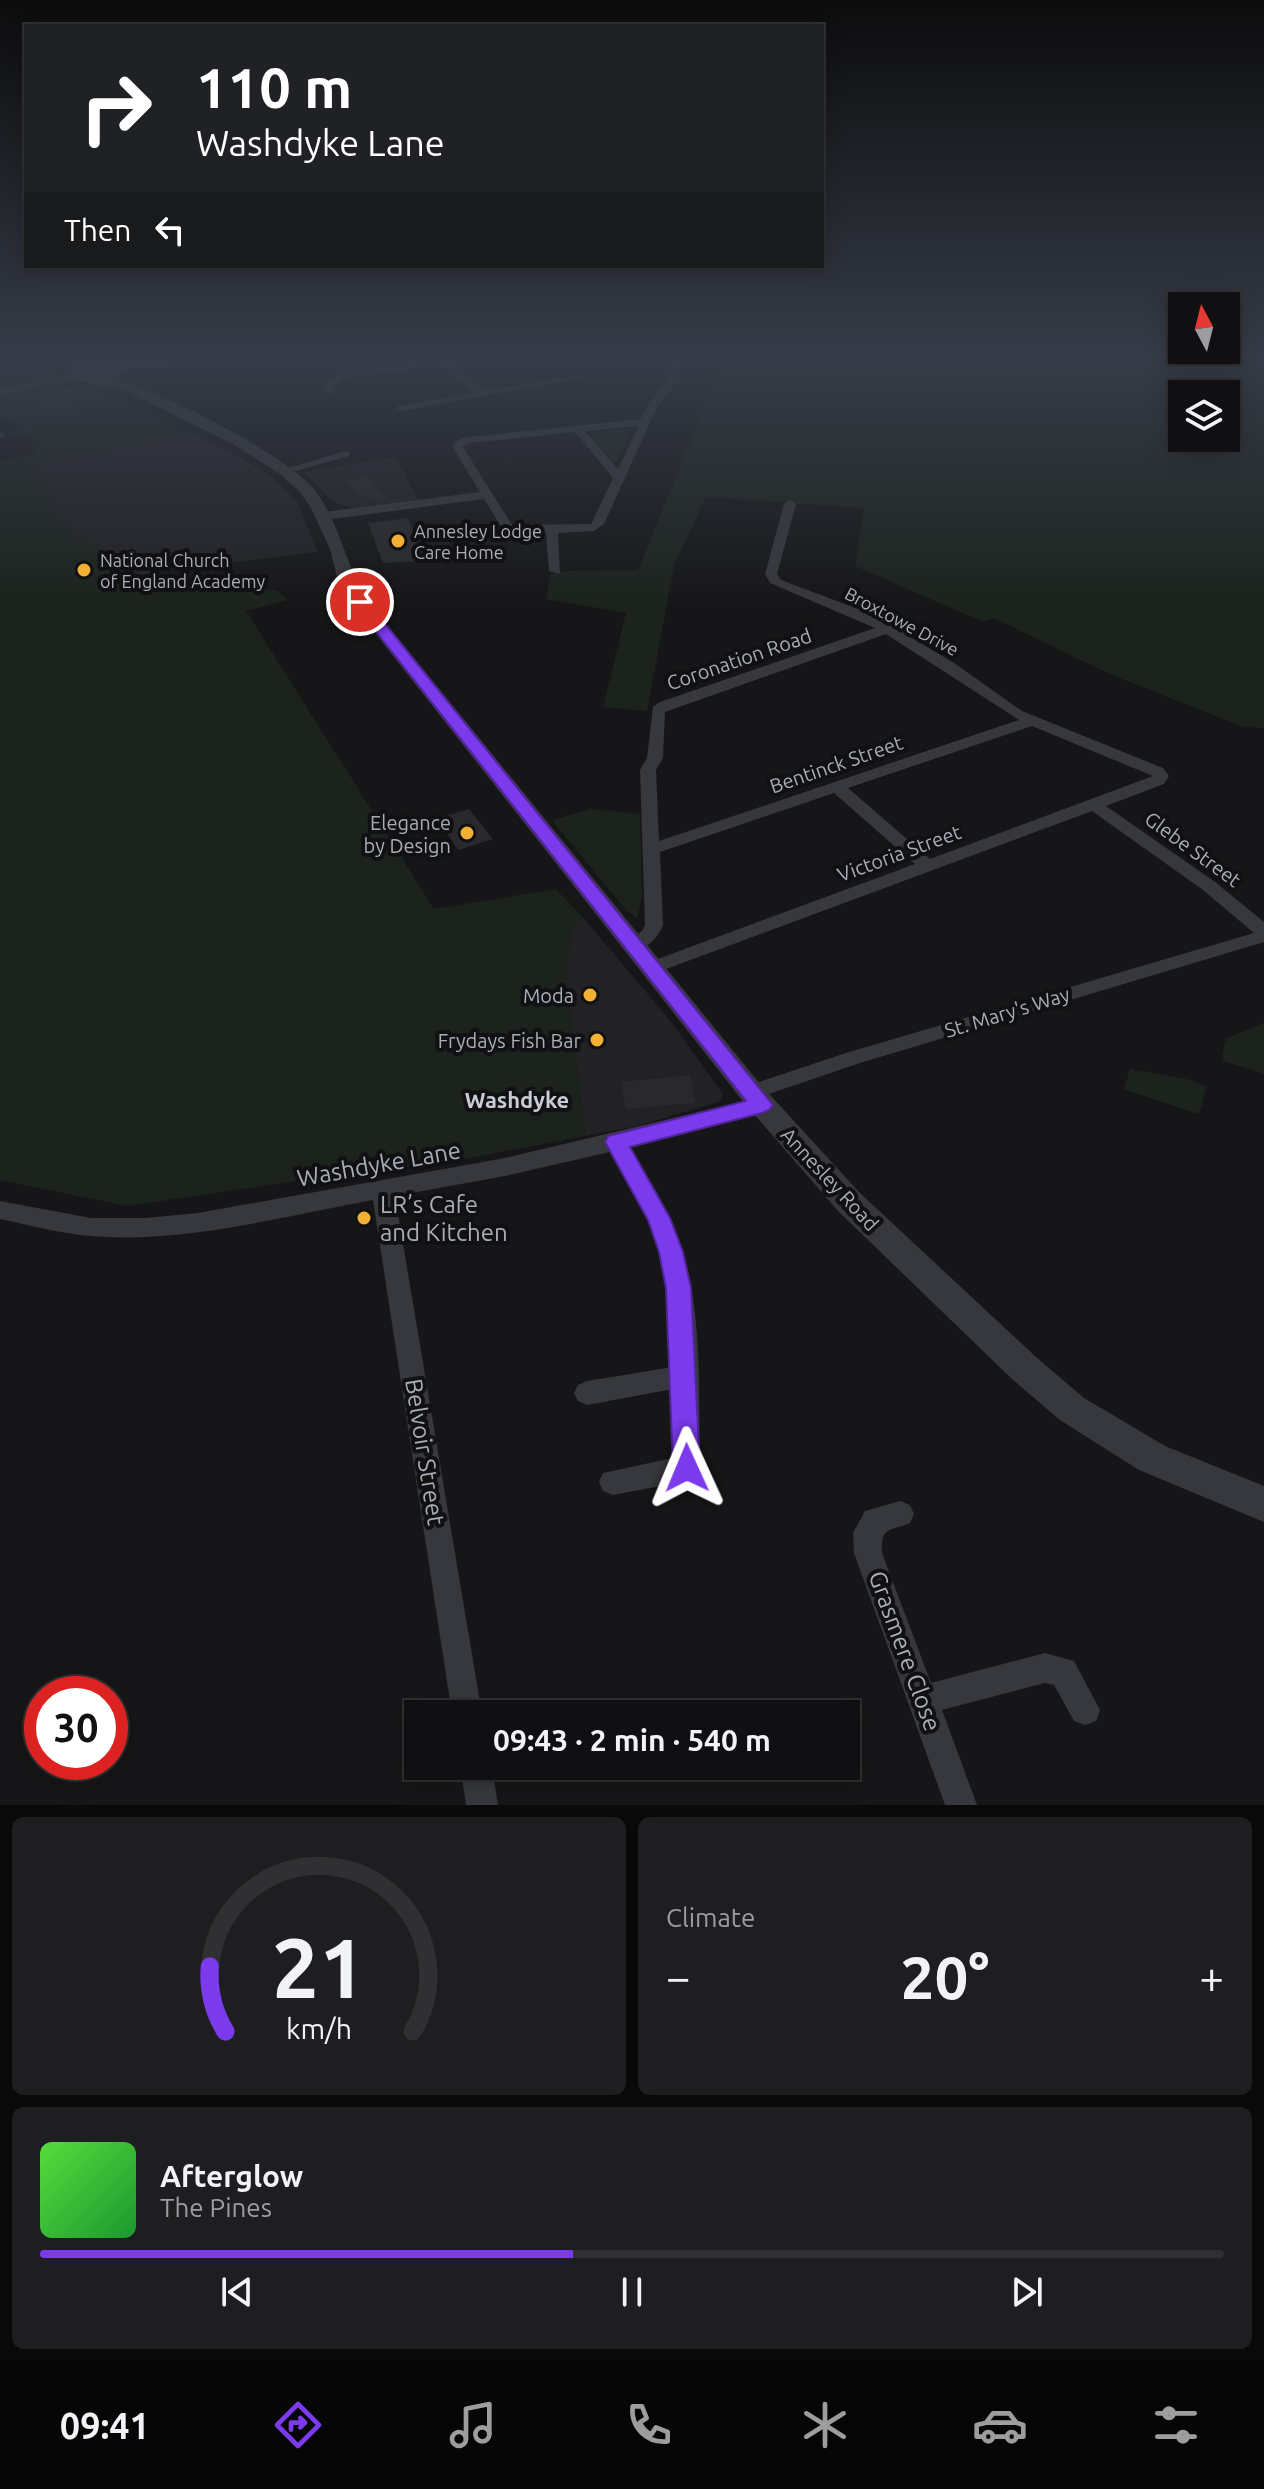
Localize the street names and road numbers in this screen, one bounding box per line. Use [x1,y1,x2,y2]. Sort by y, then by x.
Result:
street label: Broxtowe Drive [842,583,962,659]
street label: Coronation Road [664,623,814,695]
street label: Bentinck Street [766,730,906,798]
street label: Glebe Street [1141,807,1245,892]
street label: Victoria Street [834,820,964,886]
street label: St. Mary's Way [942,982,1073,1042]
street label: Annesley Road [777,1123,883,1235]
street label: Washdyke Lane [295,1136,463,1192]
street label: Belvoir Street [400,1377,450,1528]
street label: Grasmere Close [864,1567,946,1735]

